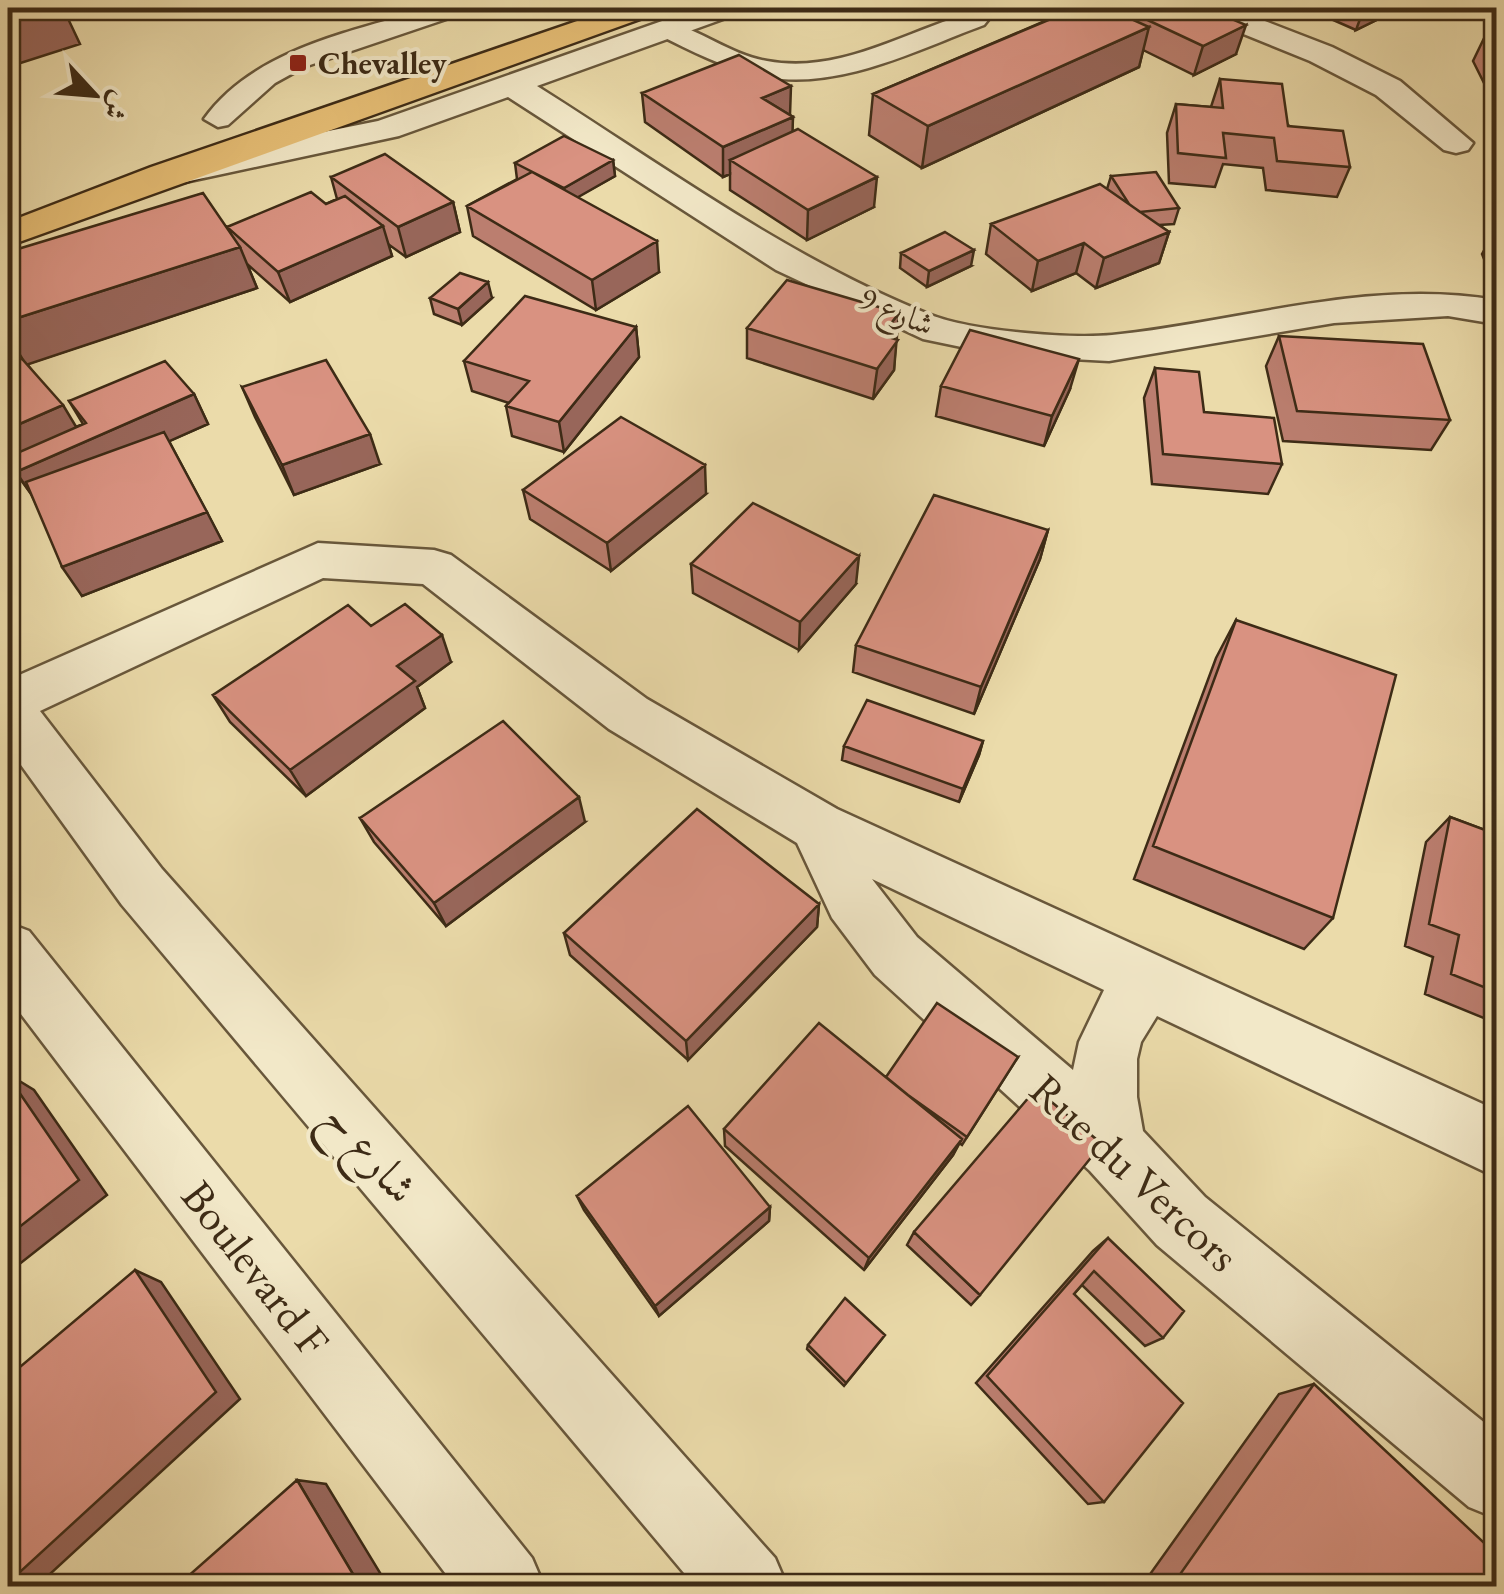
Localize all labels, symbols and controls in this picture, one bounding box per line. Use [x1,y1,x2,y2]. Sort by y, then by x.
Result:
place label: Chevalley [318,42,447,84]
north arrow [45,45,145,145]
marker: Chevalley [287,52,309,74]
text: ش [95,86,140,126]
street label: شارع 9 [851,277,941,351]
street label: Rue du Vercors [1018,1060,1252,1284]
street label: شارع ح [302,1089,431,1223]
street label: Boulevard F [169,1168,343,1368]

